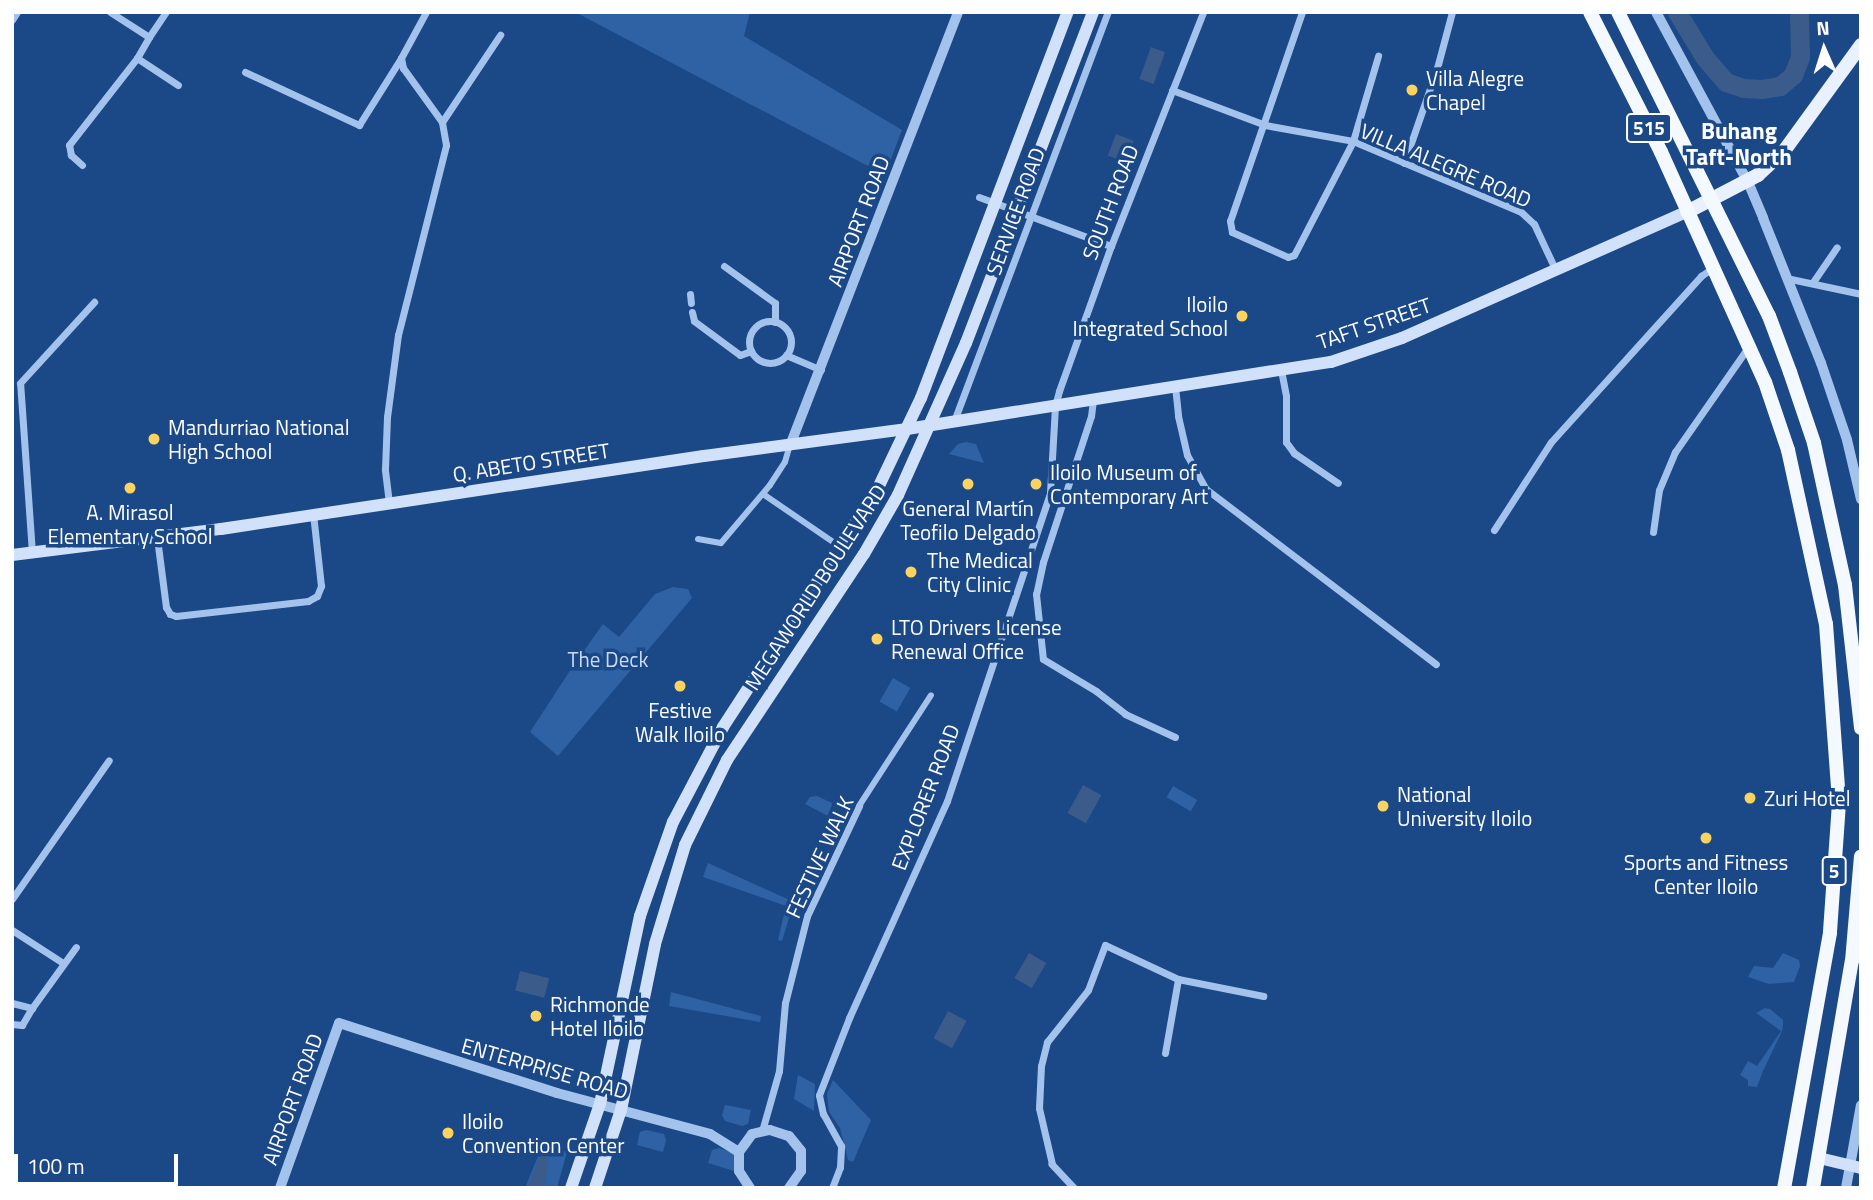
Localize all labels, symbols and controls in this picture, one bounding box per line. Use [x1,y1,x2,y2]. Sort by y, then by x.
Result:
text: N [1816,13,1830,42]
north arrow [1789,14,1859,84]
place label: Villa Alegre Chapel [1426,65,1524,115]
marker: Villa Alegre Chapel [1404,82,1420,98]
road number: 515 [1624,112,1674,144]
district label: Buhang Taft-North [1686,117,1792,171]
street label: VILLA ALEGRE ROAD [1357,118,1535,212]
street label: SOUTH ROAD [1077,141,1143,263]
street label: SERVICE ROAD [980,144,1050,278]
street label: AIRPORT ROAD [822,152,894,290]
place label: Iloilo Integrated School [1073,291,1228,341]
street label: TAFT STREET [1314,292,1434,354]
marker: Iloilo Integrated School [1234,308,1250,324]
place label: Mandurriao National High School [168,414,349,464]
marker: Mandurriao National High School [146,431,162,447]
street label: Q. ABETO STREET [451,437,611,487]
place label: Iloilo Museum of Contemporary Art [1050,459,1208,509]
marker: General Martín Teofilo Delgado [960,476,976,492]
marker: Iloilo Museum of Contemporary Art [1028,476,1044,492]
street label: MEGAWORLD BOULEVARD [739,479,891,695]
marker: A. Mirasol Elementary School [122,480,138,496]
place label: General Martín Teofilo Delgado [900,495,1036,545]
place label: A. Mirasol Elementary School [47,499,213,549]
place label: The Medical City Clinic [927,547,1033,597]
marker: The Medical City Clinic [901,562,921,582]
place label: LTO Drivers License Renewal Office [891,614,1062,664]
marker: LTO Drivers License Renewal Office [869,631,885,647]
park label: The Deck [568,646,648,672]
marker: Festive Walk Iloilo [672,678,688,694]
place label: Festive Walk Iloilo [635,697,725,747]
street label: EXPLORER ROAD [886,721,964,873]
place label: National University Iloilo [1397,781,1532,831]
place label: Zuri Hotel [1764,785,1851,811]
marker: Zuri Hotel [1742,790,1758,806]
street label: FESTIVE WALK [780,792,858,922]
marker: National University Iloilo [1375,798,1391,814]
marker: Sports and Fitness Center Iloilo [1698,830,1714,846]
place label: Sports and Fitness Center Iloilo [1624,849,1788,899]
road number: 5 [1820,856,1848,886]
place label: Richmonde Hotel Iloilo [550,991,650,1041]
marker: Richmonde Hotel Iloilo [528,1008,544,1024]
street label: AIRPORT ROAD [257,1030,327,1168]
street label: ENTERPRISE ROAD [459,1032,631,1104]
place label: Iloilo Convention Center [462,1108,624,1158]
marker: Iloilo Convention Center [440,1125,456,1141]
scale bar [18,1140,182,1184]
text: 100 m [27,1150,84,1182]

